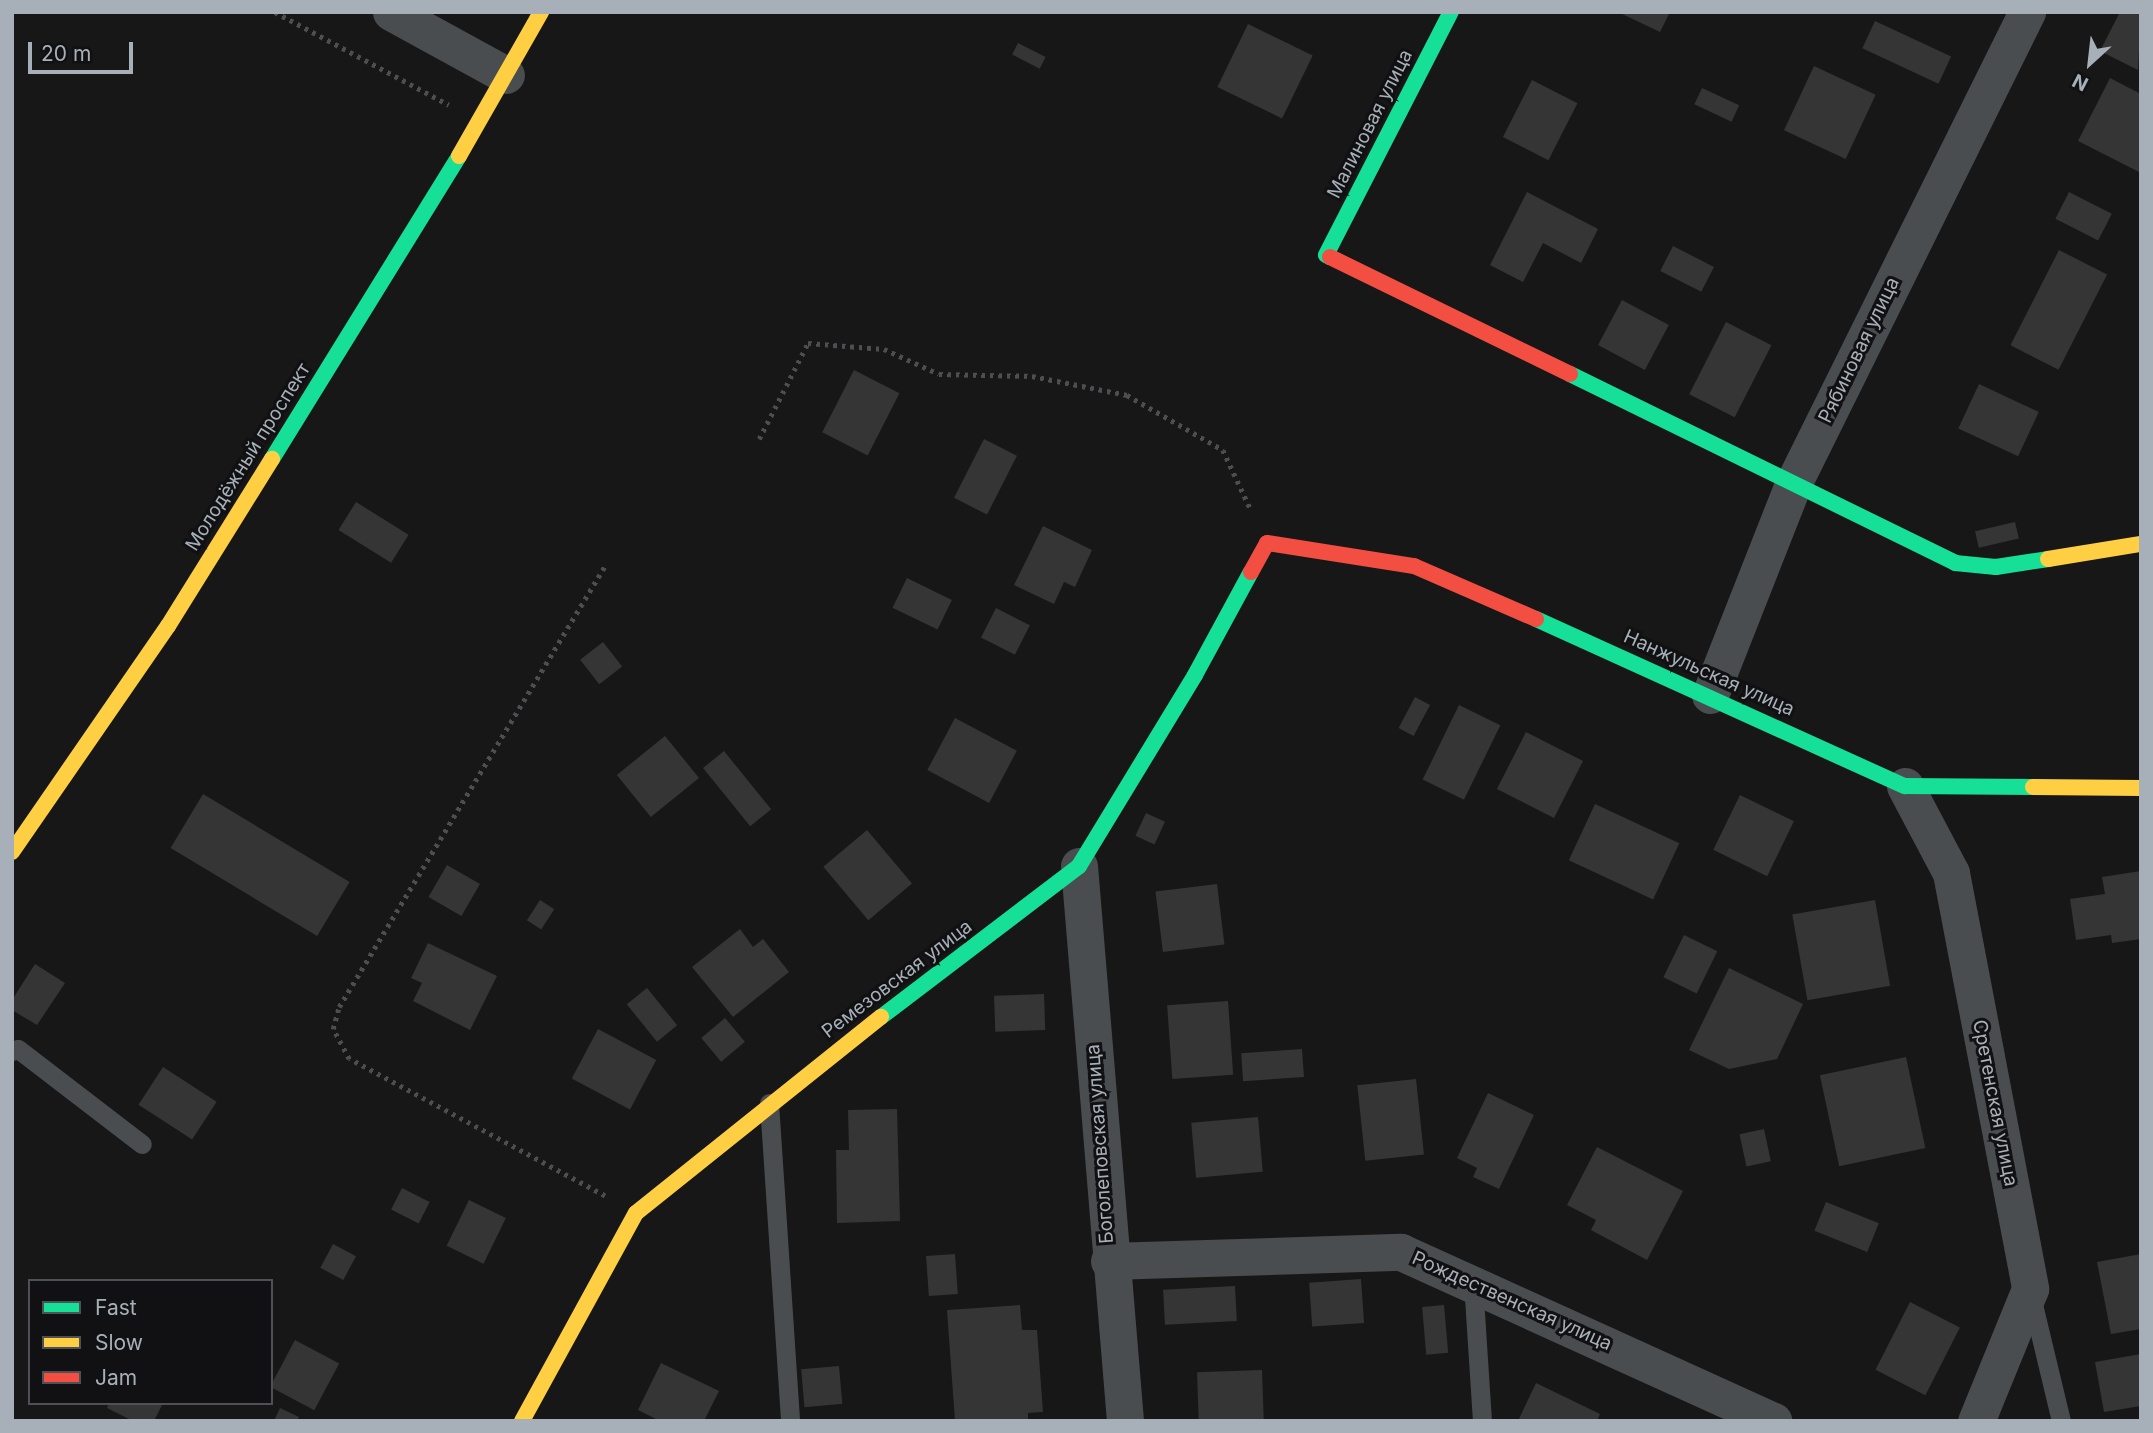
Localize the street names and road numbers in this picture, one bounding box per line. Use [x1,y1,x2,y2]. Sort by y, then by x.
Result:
street label: Малиновая улица [1323,46,1417,202]
street label: Рябиновая улица [1814,274,1904,426]
street label: Молодёжный проспект [181,359,315,555]
street label: Нанжульская улица [1620,625,1798,721]
street label: Ремезовская улица [817,915,977,1043]
street label: Сретенская улица [1968,1018,2022,1188]
street label: Боголеповская улица [1082,1043,1118,1245]
street label: Рождественская улица [1409,1247,1615,1355]

